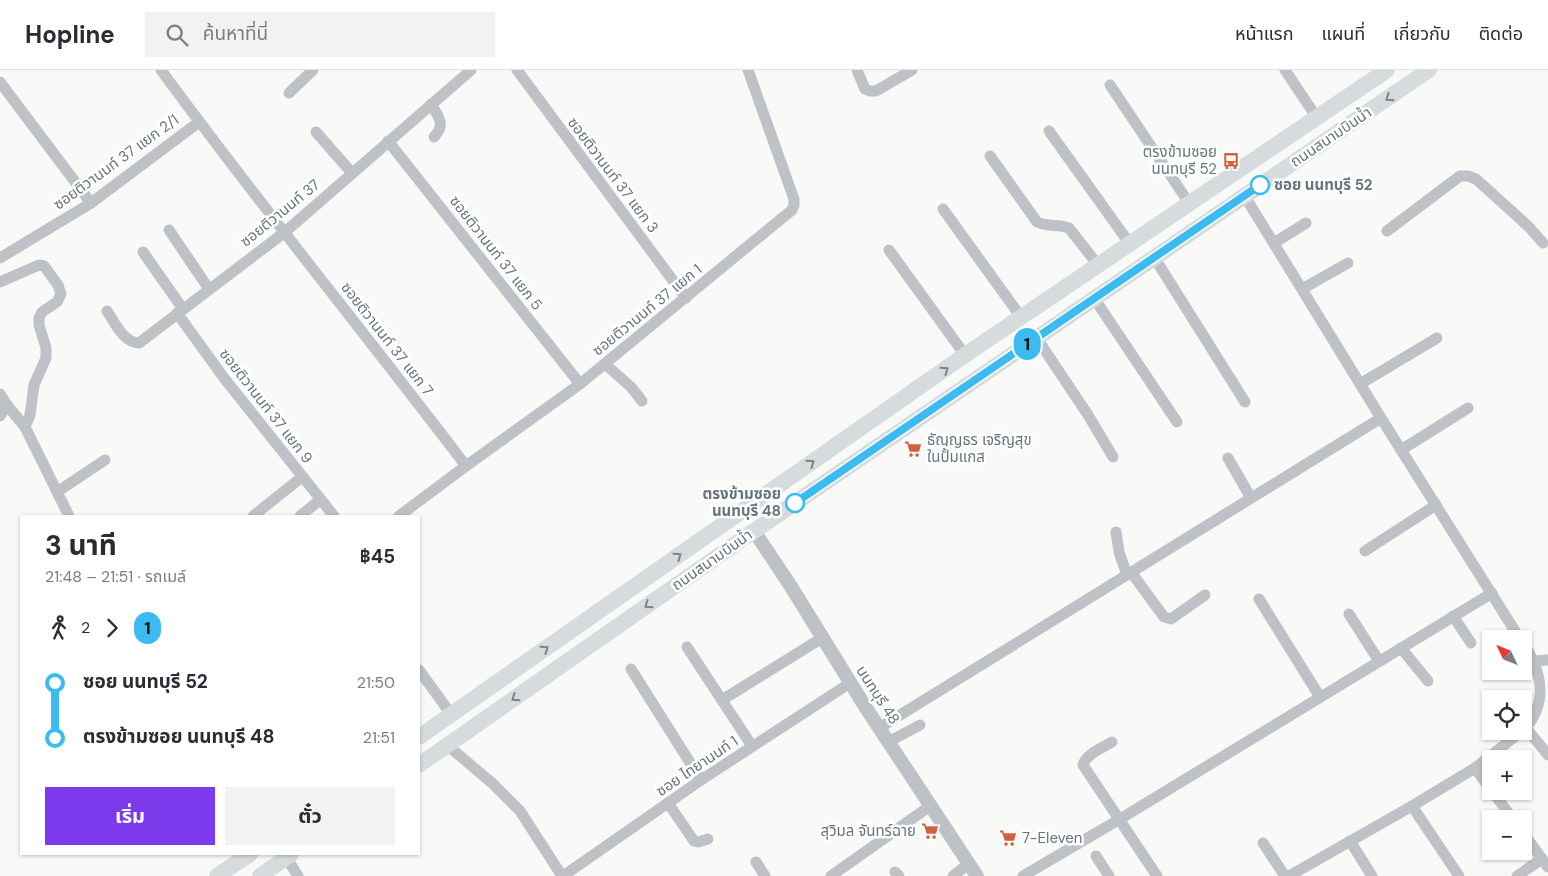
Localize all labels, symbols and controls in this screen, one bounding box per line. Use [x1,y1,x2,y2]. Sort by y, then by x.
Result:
search box [145,12,495,57]
text: Hopline [25,19,115,50]
icon: search [163,21,191,49]
text: ค้นหาที่นี่ [203,21,268,46]
text: หน้าแรก [1235,22,1293,46]
text: แผนที่ [1321,22,1365,46]
text: เกี่ยวกับ [1393,22,1451,46]
text: ติดต่อ [1479,22,1523,46]
one-way arrow [1385,92,1395,101]
street label: ถนนสนามบินน้ำ [1286,102,1376,172]
street label: ซอยติวานนท์ 37 แยก 2/1 [49,110,183,214]
street label: ซอยติวานนท์ 37 แยก 3 [563,113,663,237]
place label: ตรงข้ามซอย นนทบุรี 52 [1143,142,1217,179]
bus stop icon: ตรงข้ามซอย นนทบุรี 52 [1221,151,1241,171]
street label: ซอยติวานนท์ 37 [236,175,324,251]
marker: ซอย นนทบุรี 52 [1250,175,1270,195]
place label: ซอย นนทบุรี 52 [1274,175,1373,195]
street label: ซอยติวานนท์ 37 แยก 5 [445,192,547,314]
street label: ซอยติวานนท์ 37 แยก 1 [588,260,706,360]
street label: ซอยติวานนท์ 37 แยก 7 [336,278,438,400]
line badge: 1 [1011,328,1043,360]
text: 1 [1024,332,1030,356]
street label: ซอยติวานนท์ 37 แยก 9 [215,345,317,467]
one-way arrow [939,367,948,376]
place label: ธัญญธร เจริญสุข ในปั้มแกส [927,430,1032,467]
supermarket icon: ธัญญธร เจริญสุข ในปั้มแกส [903,439,923,459]
one-way arrow [806,460,815,469]
place label: ตรงข้ามซอย นนทบุรี 48 [702,484,781,521]
marker: ตรงข้ามซอย นนทบุรี 48 [785,493,805,513]
street label: ถนนสนามบินน้ำ [667,524,756,595]
text: 3 นาที [45,527,117,564]
text: ฿45 [360,544,395,569]
one-way arrow [672,553,682,562]
text: 21:48 – 21:51 · รถเมล์ [45,566,186,587]
one-way arrow [644,599,654,608]
icon: walk [45,614,73,642]
icon: forward [98,614,126,642]
text: 1 [144,616,151,640]
text: 2 [81,617,90,638]
north arrow [1482,630,1532,680]
map controls [1482,630,1532,860]
one-way arrow [539,646,549,655]
street label: นนทบุรี 48 [852,662,904,728]
text: ซอย นนทบุรี 52 [83,669,208,694]
text: 21:50 [357,672,395,693]
button: locate [1482,690,1532,740]
one-way arrow [511,692,521,701]
text: ตรงข้ามซอย นนทบุรี 48 [83,724,274,749]
text: 21:51 [363,727,395,748]
street label: ซอย ไทยานนท์ 1 [652,731,742,801]
button: + [1482,750,1532,800]
button: เริ่ม [45,787,215,845]
button: ตั๋ว [225,787,395,845]
button: − [1482,810,1532,860]
place label: สุวิมล จันทร์ฉาย [821,821,916,841]
supermarket icon: สุวิมล จันทร์ฉาย [920,821,940,841]
supermarket icon: 7-Eleven [998,828,1018,848]
place label: 7-Eleven [1022,828,1082,848]

